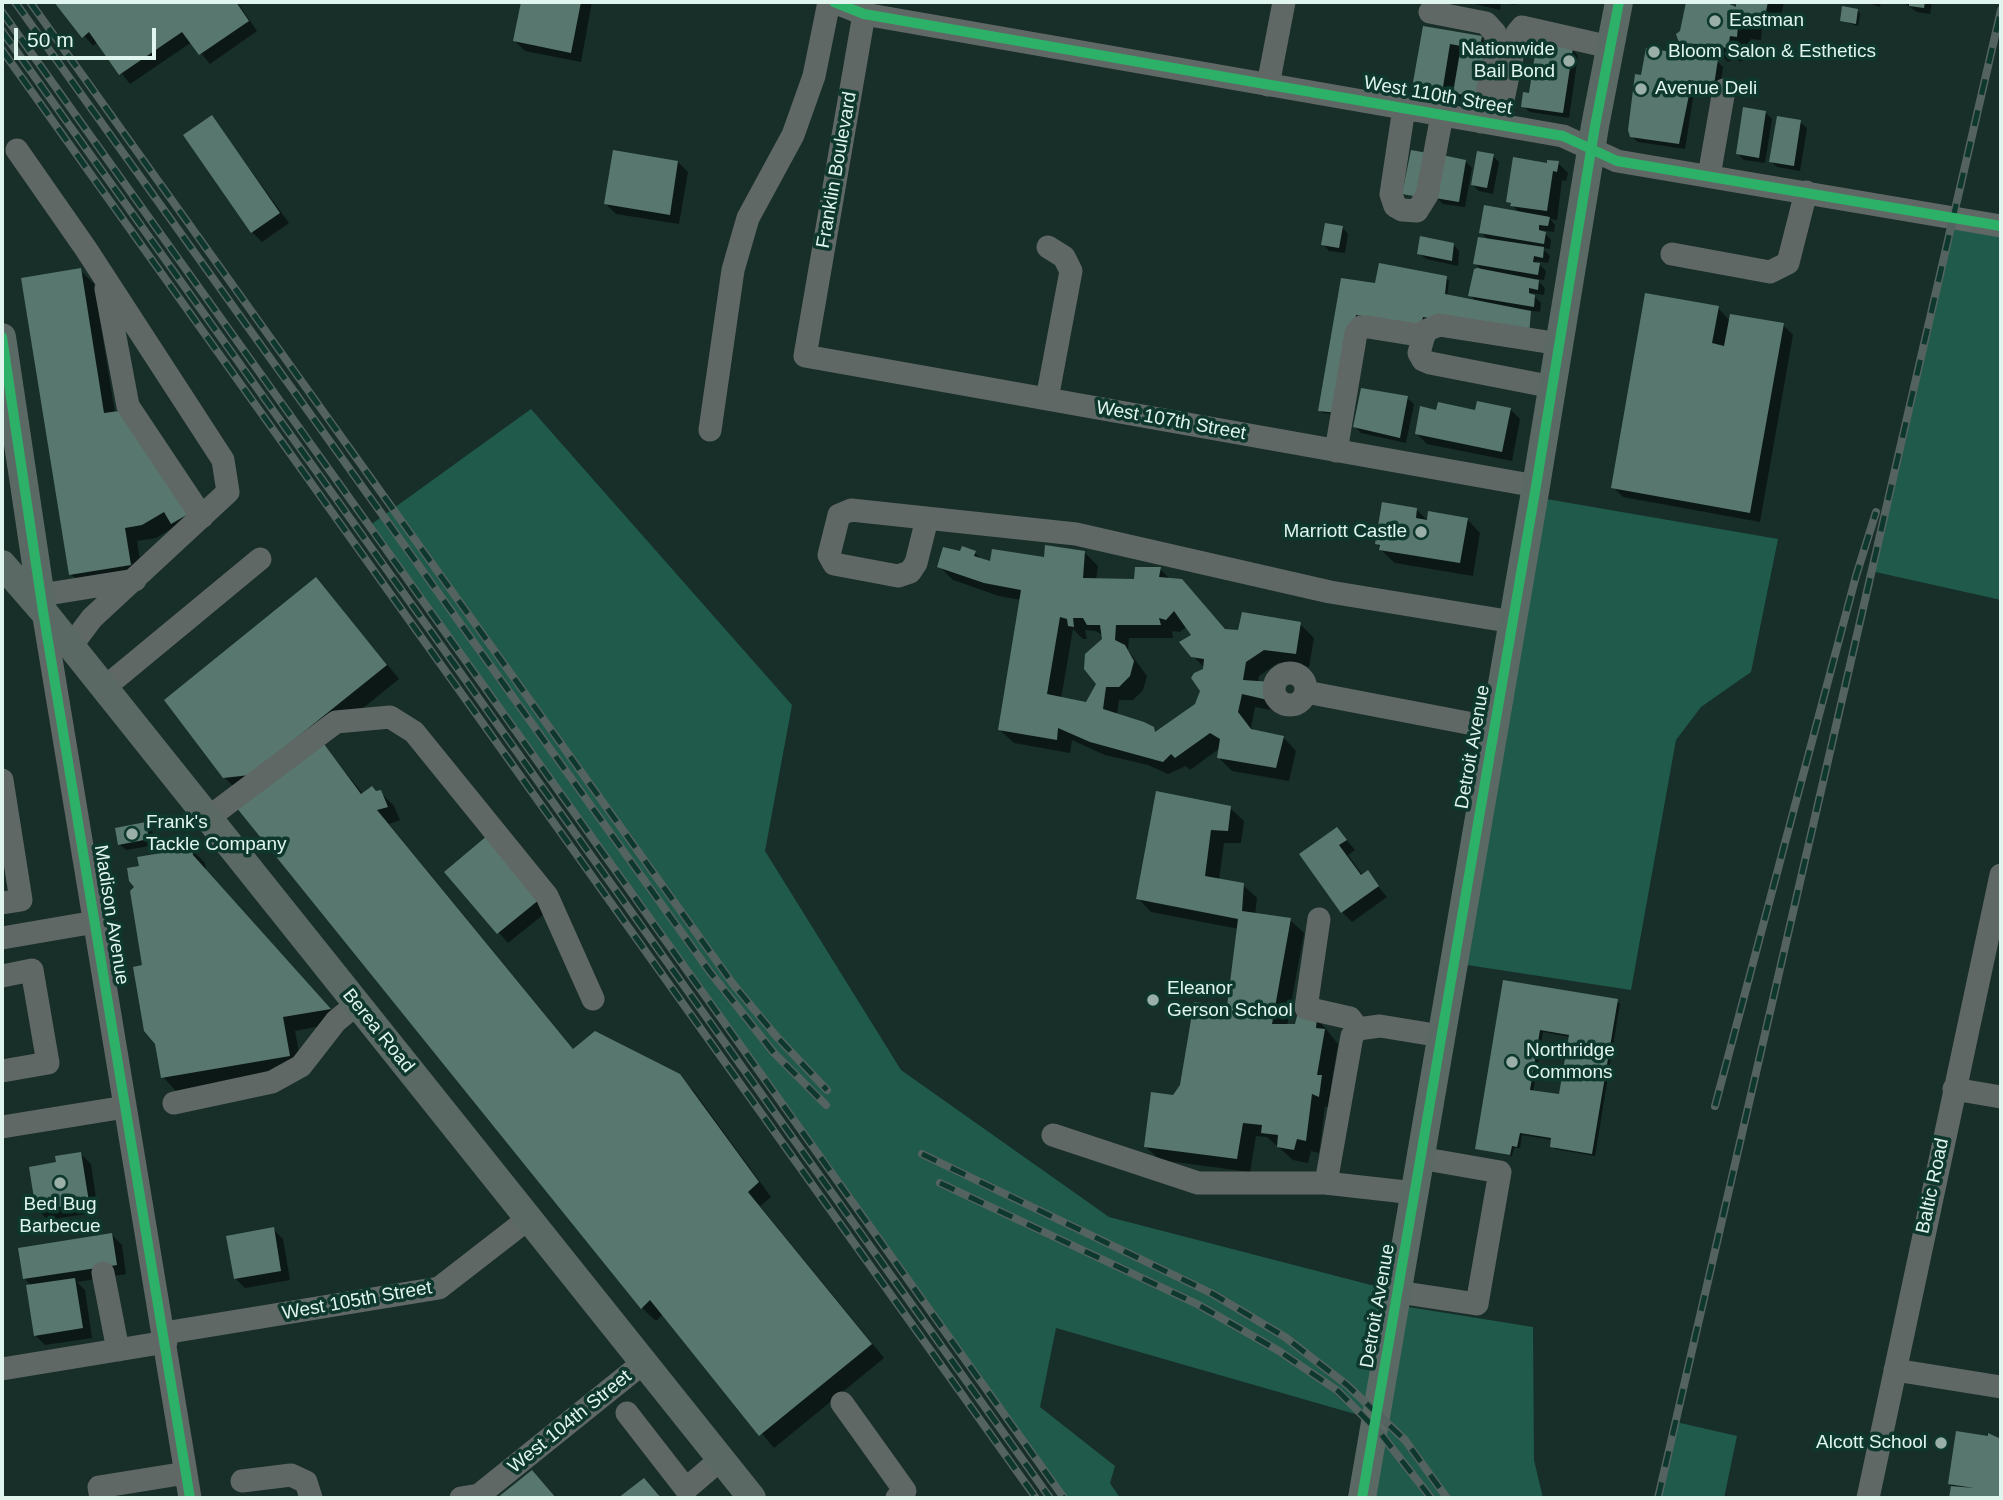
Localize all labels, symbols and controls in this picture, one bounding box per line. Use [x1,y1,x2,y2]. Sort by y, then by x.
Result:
place label: Eastman [1729,10,1804,32]
marker: Eastman [1707,13,1723,29]
scale bar [18,14,159,58]
text: 50 m [27,28,74,51]
place label: Nationwide Bail Bond [1461,39,1555,83]
place label: Bloom Salon & Esthetics [1668,41,1876,63]
marker: Bloom Salon & Esthetics [1646,44,1662,60]
marker: Nationwide Bail Bond [1561,53,1577,69]
street label: West 110th Street [1362,72,1514,120]
place label: Avenue Deli [1655,78,1757,100]
marker: Avenue Deli [1633,81,1649,97]
street label: Franklin Boulevard [812,90,862,250]
street label: West 107th Street [1094,397,1248,445]
place label: Marriott Castle [1283,521,1407,543]
marker: Marriott Castle [1413,524,1429,540]
street label: Detroit Avenue [1451,683,1495,811]
place label: Frank's Tackle Company [146,812,286,856]
marker: Frank's Tackle Company [124,826,140,842]
street label: Madison Avenue [89,843,133,987]
place label: Eleanor Gerson School [1167,978,1293,1022]
street label: Berea Road [337,984,419,1078]
marker: Eleanor Gerson School [1145,992,1161,1008]
place label: Northridge Commons [1526,1040,1615,1084]
marker: Northridge Commons [1504,1054,1520,1070]
street label: Baltic Road [1912,1136,1954,1236]
marker: Bed Bug Barbecue [52,1175,68,1191]
place label: Bed Bug Barbecue [19,1194,101,1238]
street label: Detroit Avenue [1356,1242,1400,1370]
street label: West 105th Street [280,1277,434,1325]
street label: West 104th Street [504,1365,636,1479]
place label: Alcott School [1816,1432,1927,1454]
marker: Alcott School [1933,1435,1949,1451]

